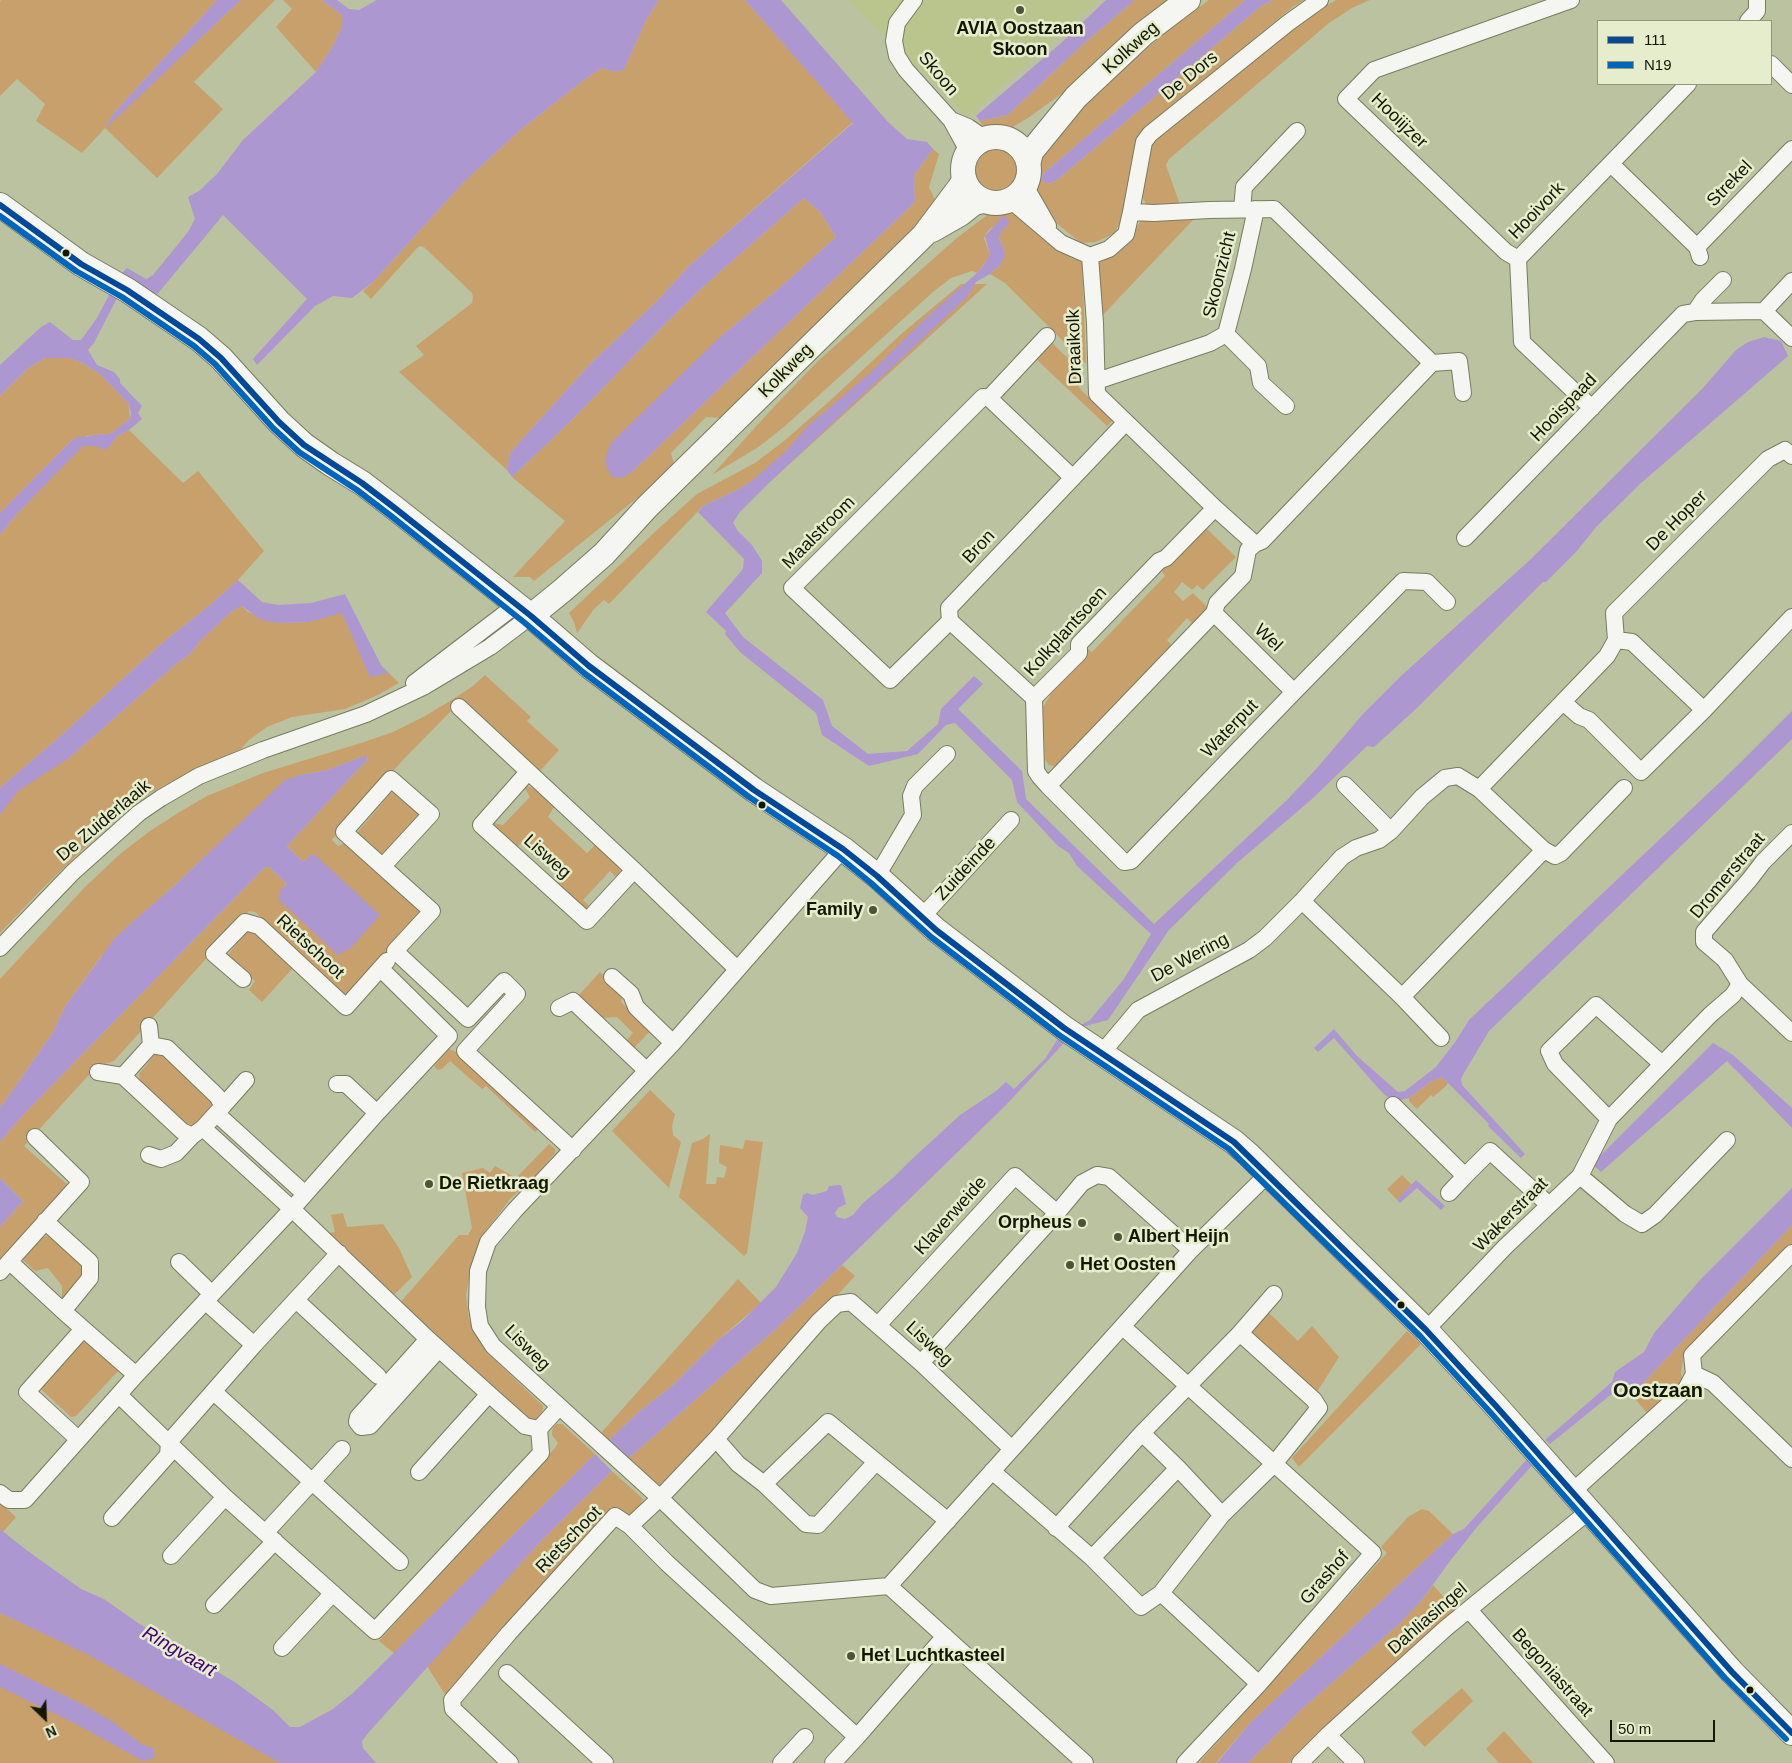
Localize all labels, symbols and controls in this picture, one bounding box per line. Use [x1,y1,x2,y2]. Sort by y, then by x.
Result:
marker: AVIA Oostzaan Skoon [1014,4,1026,16]
street label: Kolkweg [1098,17,1164,79]
place label: AVIA Oostzaan Skoon [956,18,1084,60]
legend [1597,20,1772,85]
text: 111 [1644,31,1667,48]
street label: De Dors [1158,47,1222,105]
street label: Skoon [913,48,963,100]
text: N19 [1644,56,1672,73]
street label: Hooiijzer [1366,89,1432,153]
street label: Strekel [1703,156,1757,212]
street label: Hooivork [1505,178,1569,244]
street label: Skoonzicht [1199,230,1241,320]
unlabelled marker [61,248,71,258]
street label: Draaikolk [1063,309,1087,385]
street label: Kolkweg [754,339,818,403]
street label: Hooispaad [1526,370,1602,446]
street label: De Hoper [1642,486,1712,556]
street label: Maalstroom [778,492,860,574]
street label: Bron [958,526,1000,568]
street label: Kolkplantsoen [1020,583,1112,681]
street label: Wel [1249,620,1287,656]
street label: Waterput [1197,695,1263,763]
street label: De Zuiderlaaik [53,775,155,867]
unlabelled marker [757,800,767,810]
street label: Dromerstraat [1686,829,1770,923]
street label: Lisweg [519,830,575,884]
street label: Zuideinde [931,833,1001,905]
place label: Family [806,899,863,921]
marker: Family [867,904,879,916]
street label: Rietschoot [272,910,348,984]
street label: De Wering [1148,929,1232,987]
street label: Klaverweide [910,1172,992,1260]
place label: De Rietkraag [439,1173,549,1195]
street label: Wakerstraat [1469,1173,1553,1257]
marker: De Rietkraag [423,1178,435,1190]
place label: Orpheus [998,1212,1072,1234]
marker: Orpheus [1076,1217,1088,1229]
place label: Albert Heijn [1128,1226,1229,1248]
marker: Albert Heijn [1112,1231,1124,1243]
place label: Het Oosten [1080,1254,1176,1276]
marker: Het Oosten [1064,1259,1076,1271]
unlabelled marker [1396,1300,1406,1310]
street label: Lisweg [901,1317,957,1371]
street label: Lisweg [500,1321,554,1375]
district label: Oostzaan [1613,1379,1703,1403]
street label: Rietschoot [532,1502,606,1578]
street label: Grashof [1296,1547,1354,1609]
street label: Dahliasingel [1384,1579,1472,1659]
water label: Ringvaart [138,1622,220,1682]
street label: Begoniastraat [1507,1625,1597,1721]
place label: Het Luchtkasteel [861,1645,1005,1667]
marker: Het Luchtkasteel [845,1650,857,1662]
unlabelled marker [1745,1685,1755,1695]
north arrow [20,1693,70,1743]
scale bar [1612,1710,1717,1742]
text: 50 m [1618,1720,1651,1737]
text: N [43,1722,59,1741]

